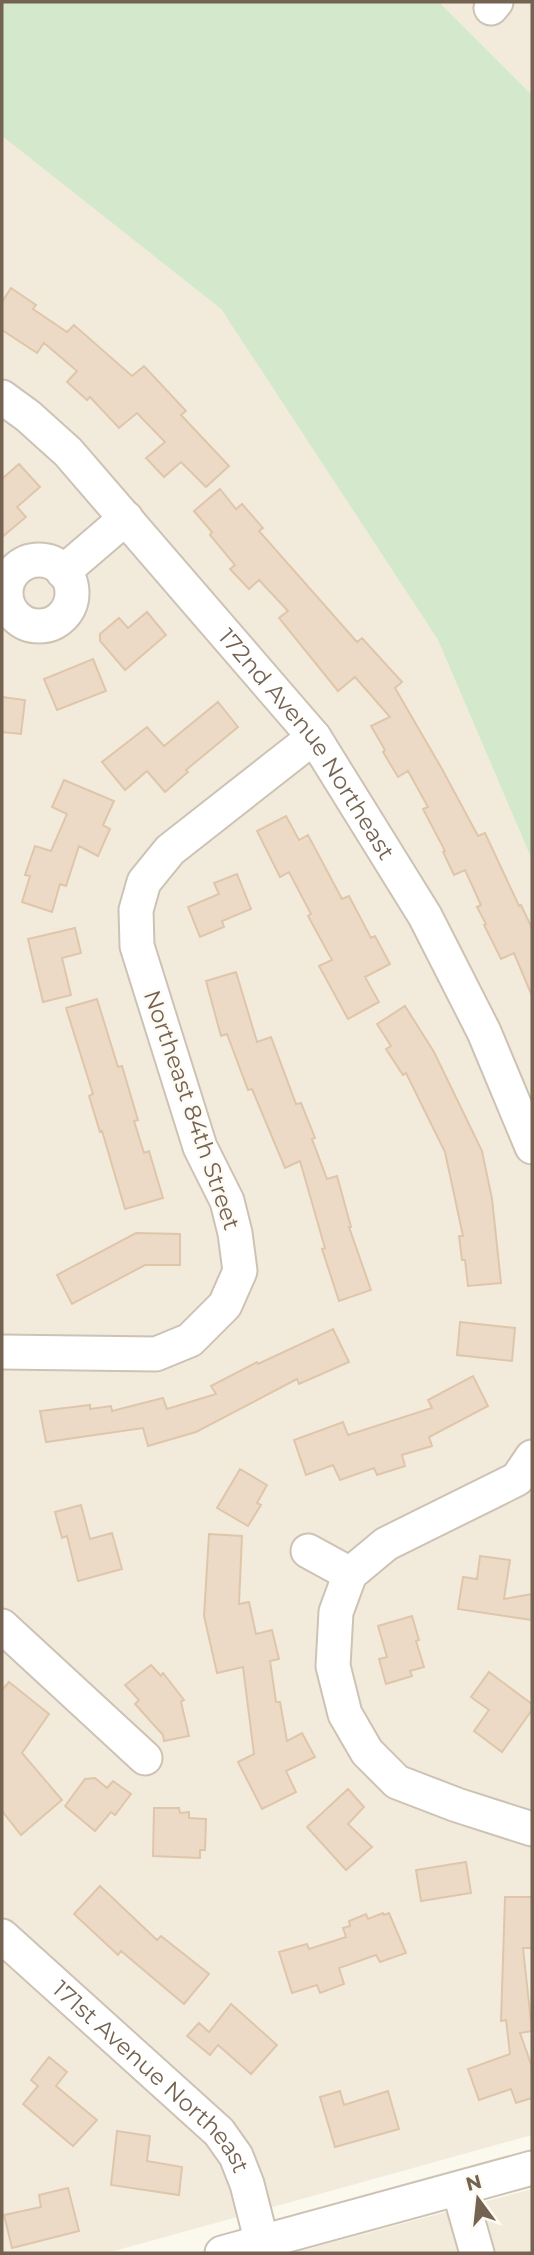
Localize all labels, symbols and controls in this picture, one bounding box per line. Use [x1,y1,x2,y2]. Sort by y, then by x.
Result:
street label: 172nd Avenue Northeast [213,623,401,865]
street label: Northeast 84th Street [138,986,246,1234]
street label: 171st Avenue Northeast [47,1975,255,2177]
north arrow [443,2164,513,2234]
text: N [463,2170,484,2196]

